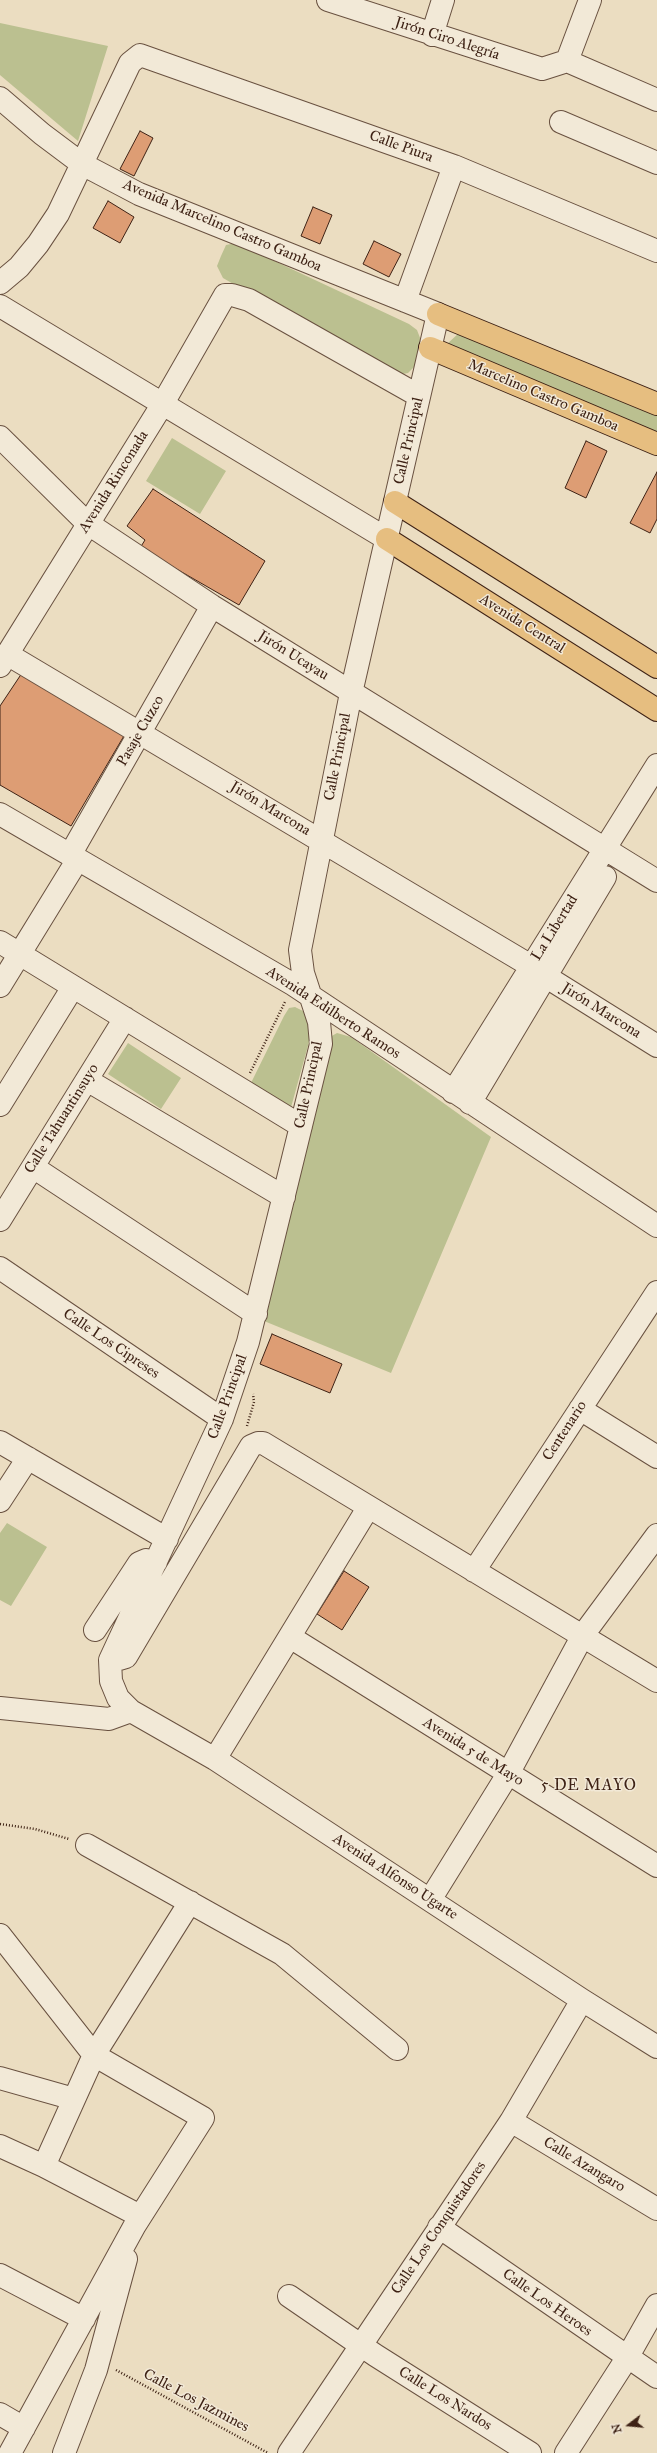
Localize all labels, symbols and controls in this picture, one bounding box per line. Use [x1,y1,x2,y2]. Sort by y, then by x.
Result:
street label: Jirón Ciro Alegría [392,14,502,64]
street label: Calle Piura [367,127,435,167]
street label: Avenida Marcelino Castro Gamboa [120,176,324,276]
street label: Marcelino Castro Gamboa [465,356,621,436]
street label: Calle Principal [390,396,428,486]
street label: Avenida Rinconada [75,428,153,536]
street label: Avenida Central [476,590,568,658]
street label: Jirón Ucayau [254,627,332,685]
street label: Pasaje Cuzco [114,692,168,770]
street label: Calle Principal [321,712,355,802]
street label: Jirón Marcona [227,778,313,840]
street label: La Libertad [528,892,582,964]
street label: Avenida Edilberto Ramos [262,963,404,1063]
street label: Jirón Marcona [558,979,644,1043]
street label: Calle Principal [291,1040,327,1130]
street label: Calle Tahuantinsuyo [21,1061,103,1177]
street label: Calle Los Cipreses [59,1305,163,1383]
street label: Calle Principal [204,1352,252,1442]
street label: Centenario [539,1398,591,1464]
street label: Avenida 5 de Mayo [419,1714,527,1790]
district label: 5 DE MAYO [541,1776,637,1796]
street label: Avenida Alfonso Ugarte [329,1830,461,1924]
street label: Calle Azangaro [540,2134,628,2196]
street label: Calle Los Conquistadores [388,2158,490,2298]
street label: Calle Los Heroes [499,2265,595,2341]
street label: Calle Los Nardos [395,2363,495,2435]
street label: Calle Los Jazmines [140,2366,252,2436]
north arrow [609,2405,649,2445]
text: N [609,2422,625,2435]

